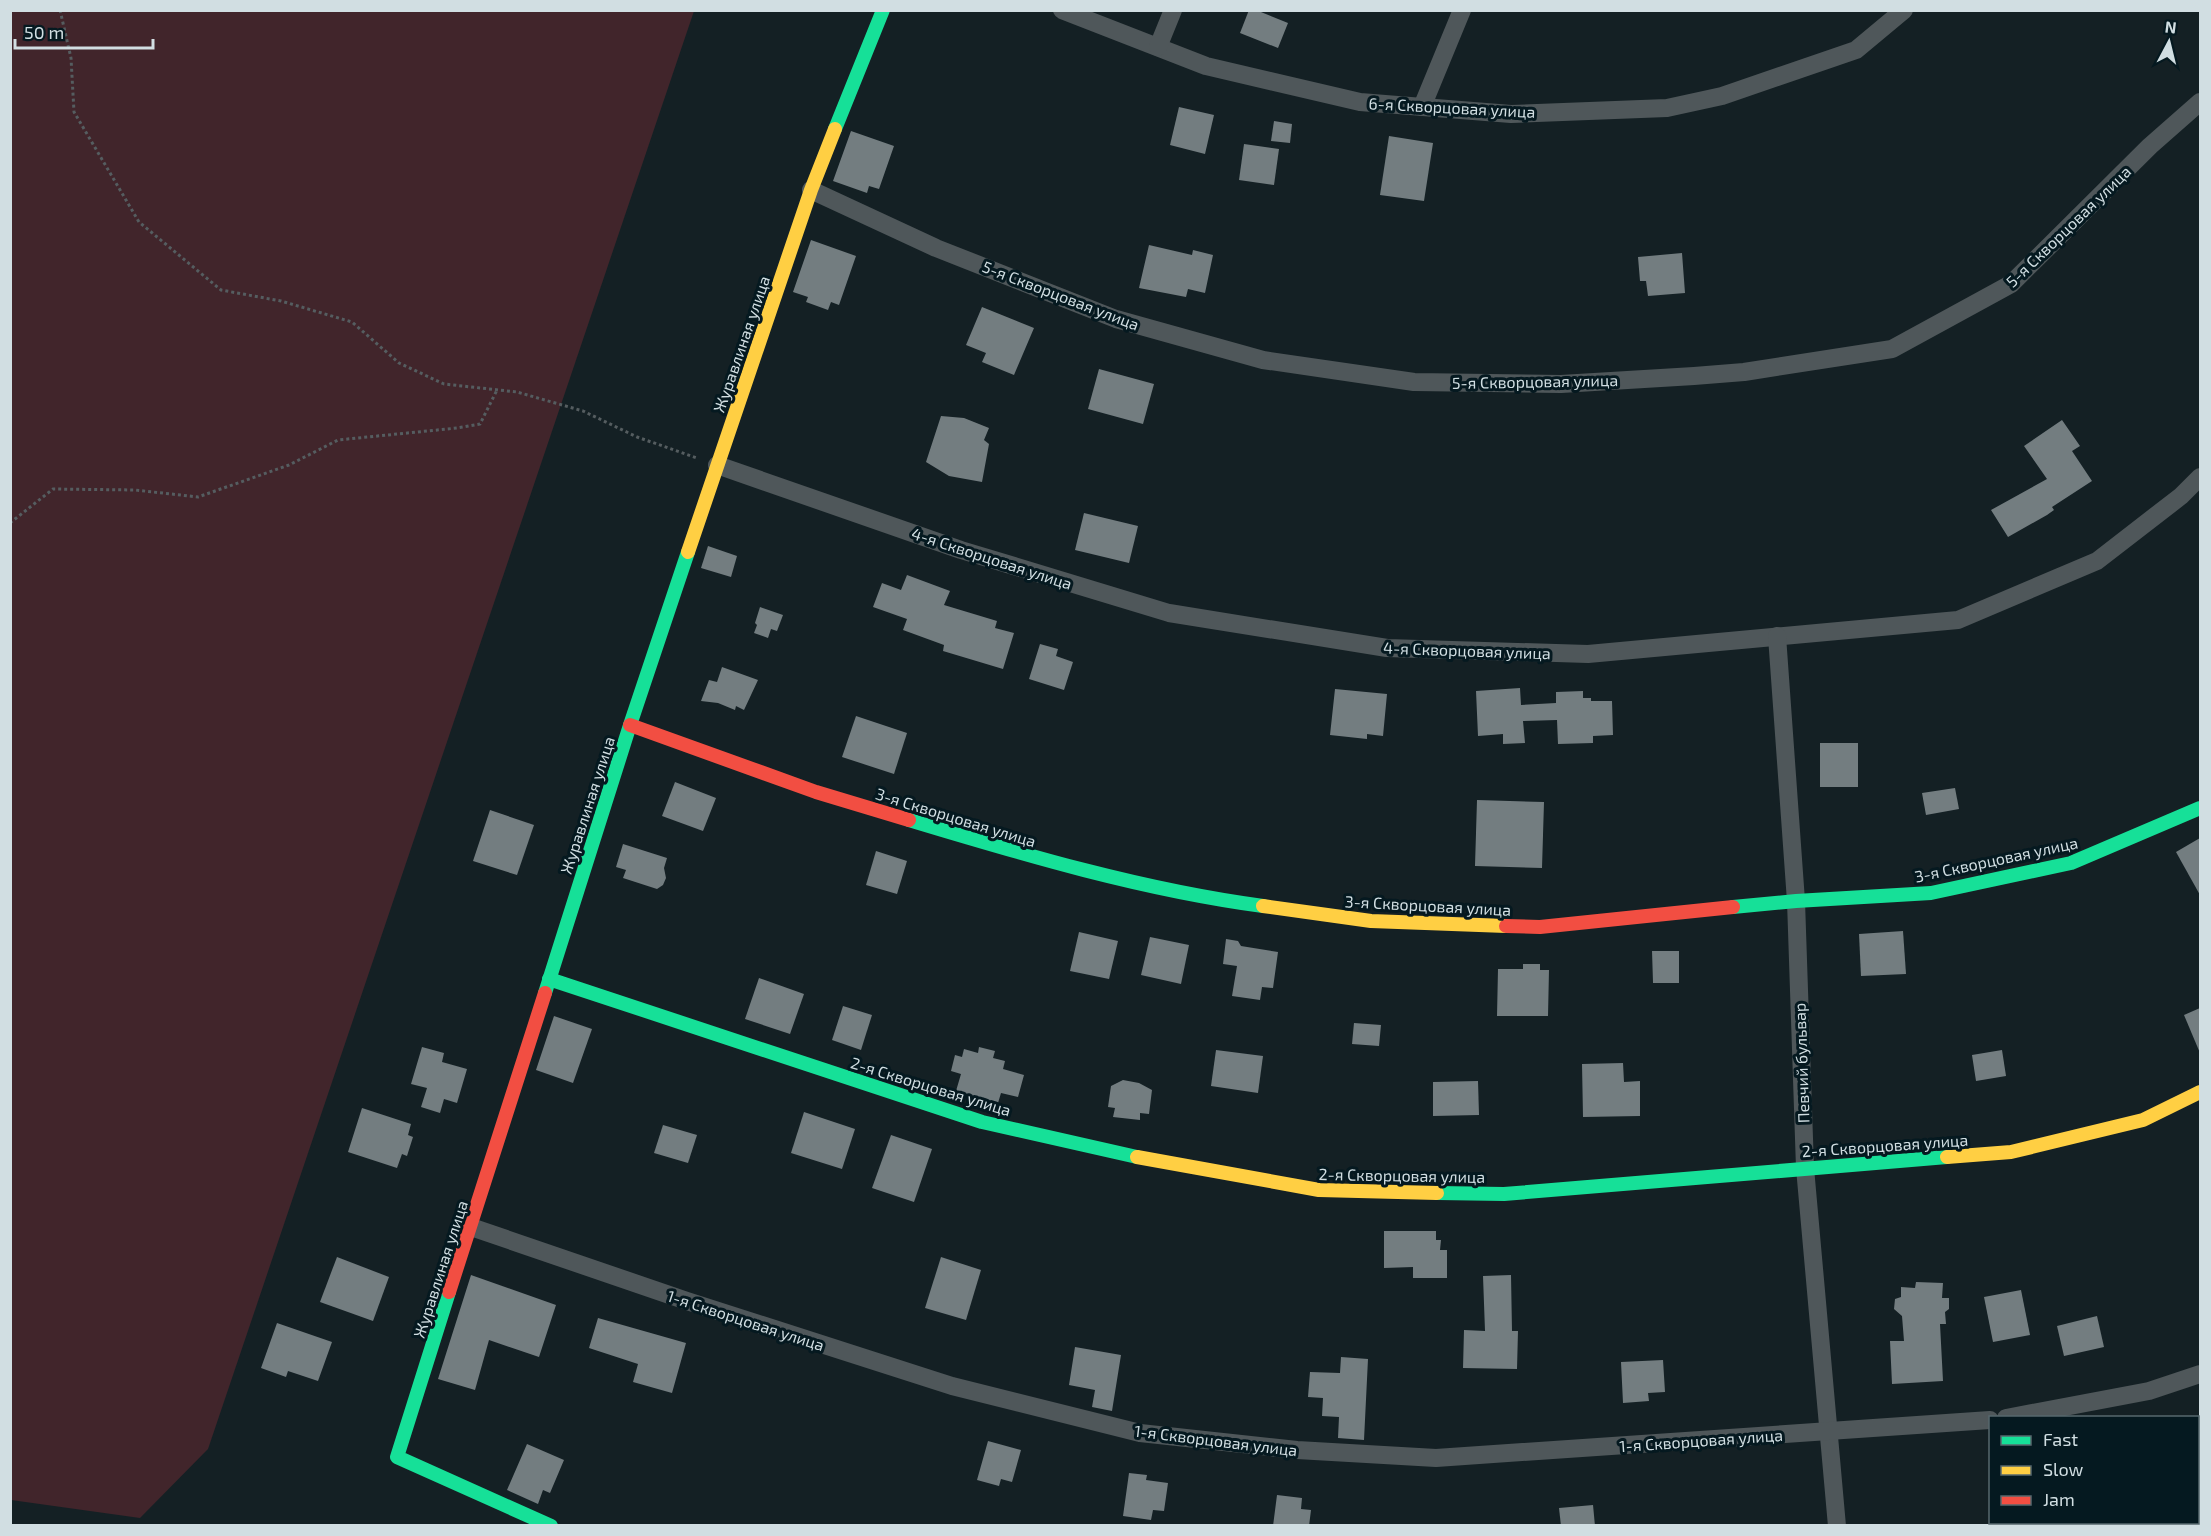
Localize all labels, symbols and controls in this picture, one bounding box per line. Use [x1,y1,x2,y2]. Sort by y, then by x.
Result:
scale bar [15,12,153,50]
north arrow [2139,12,2199,72]
text: N [2164,16,2178,37]
text: 50 m [24,21,64,43]
street label: 6-я Скворцовая улица [1368,93,1536,122]
street label: 5-я Скворцовая улица [2002,161,2135,291]
street label: 5-я Скворцовая улица [980,256,1142,335]
street label: Журавлиная улица [709,273,774,415]
street label: 5-я Скворцовая улица [1452,370,1618,393]
street label: 4-я Скворцовая улица [909,523,1075,594]
street label: 4-я Скворцовая улица [1383,638,1551,663]
street label: Журавлиная улица [556,734,619,876]
street label: 3-я Скворцовая улица [873,784,1038,851]
street label: 3-я Скворцовая улица [1913,832,2080,887]
street label: 3-я Скворцовая улица [1344,891,1512,920]
street label: Певчий бульвар [1789,1002,1814,1123]
street label: 2-я Скворцовая улица [848,1053,1013,1120]
street label: 2-я Скворцовая улица [1801,1130,1969,1161]
street label: 2-я Скворцовая улица [1318,1164,1485,1187]
street label: Журавлиная улица [409,1198,472,1340]
street label: 1-я Скворцовая улица [665,1286,827,1355]
legend [1989,1416,2199,1524]
street label: 1-я Скворцовая улица [1133,1421,1299,1460]
street label: 1-я Скворцовая улица [1619,1425,1784,1456]
text: Fast [2043,1428,2078,1450]
text: Slow [2043,1458,2084,1480]
text: Jam [2043,1488,2075,1510]

